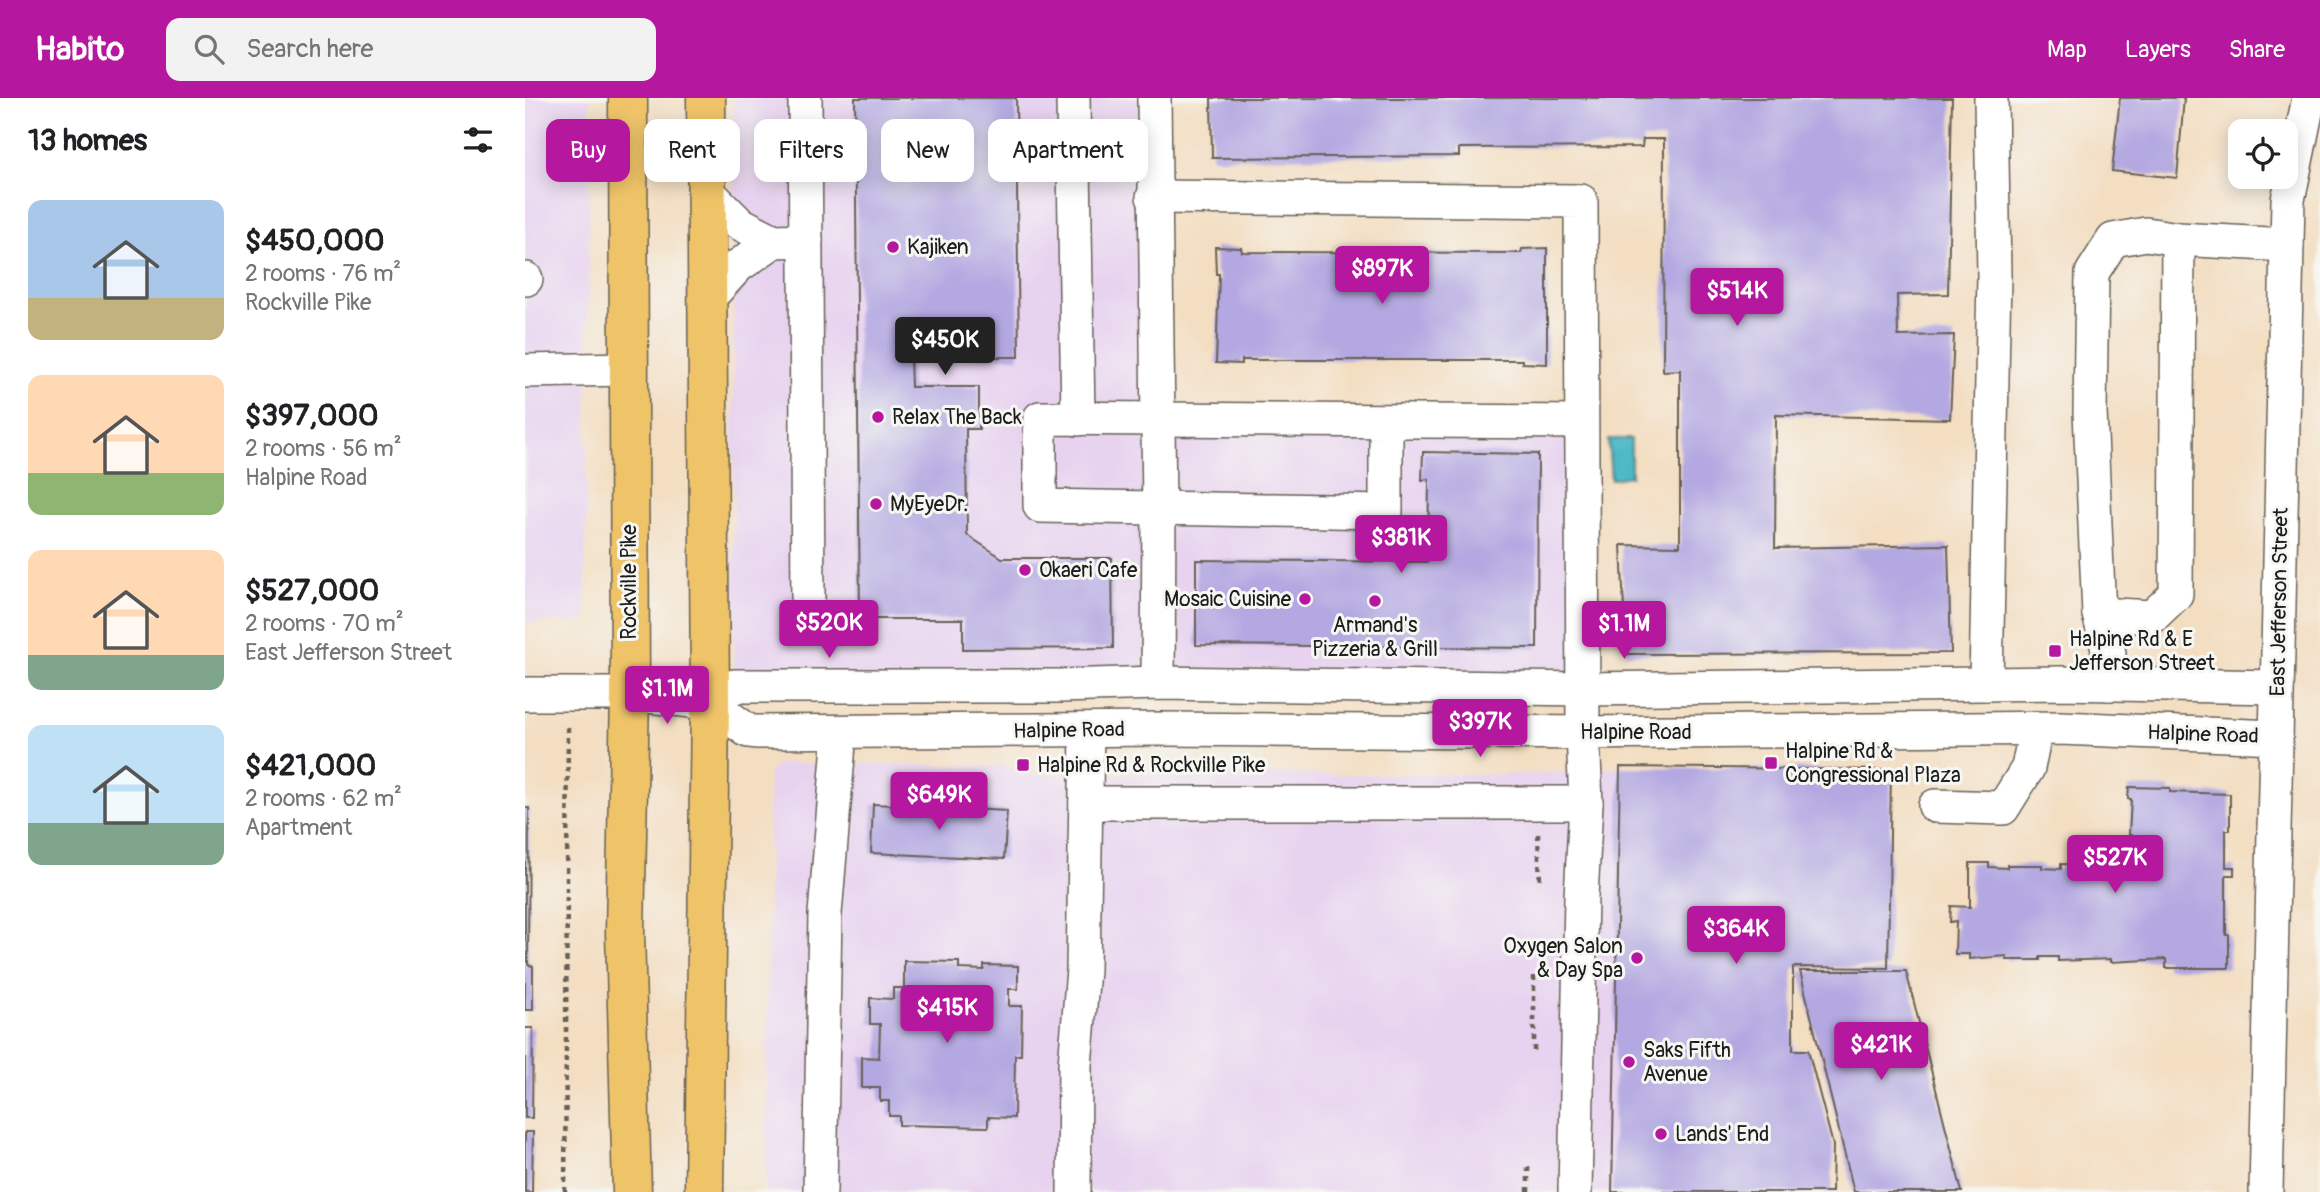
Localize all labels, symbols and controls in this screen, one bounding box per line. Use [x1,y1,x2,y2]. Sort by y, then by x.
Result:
search box [166,18,656,81]
text: Habito [35,29,124,70]
icon: search [190,30,228,68]
text: Search here [246,33,373,65]
text: Map [2047,35,2087,64]
text: Layers [2125,35,2191,64]
text: Share [2229,35,2285,64]
chip: Buy [546,119,630,182]
chip: Rent [644,119,740,182]
chip: Filters [754,119,867,182]
chip: New [881,119,974,182]
chip: Apartment [988,119,1148,182]
map controls [2228,119,2298,189]
button: locate [2228,119,2298,189]
icon: filters [459,121,497,159]
text: 13 homes [28,122,147,159]
text: $450,000 [245,222,385,259]
icon: home [84,228,168,312]
place label: Kajiken [907,234,969,261]
marker: Kajiken [885,239,901,255]
pin: $897K [1333,246,1431,306]
text: $897K [1351,254,1413,283]
text: 2 rooms · 76 m² [245,259,401,288]
pin: $514K [1688,268,1786,328]
text: $514K [1706,276,1768,305]
text: Rockville Pike [245,288,371,317]
pin: $450K [896,317,994,377]
text: $450K [911,325,979,354]
text: $397,000 [245,397,378,434]
icon: home [84,403,168,487]
place label: Relax The Back [892,404,1022,431]
marker: Relax The Back [870,409,886,425]
text: 2 rooms · 56 m² [245,434,402,463]
text: Halpine Road [245,463,367,492]
place label: MyEyeDr. [890,491,968,518]
marker: MyEyeDr. [868,496,884,512]
street label: East Jefferson Street [2264,507,2295,697]
pin: $381K [1352,516,1450,575]
text: $381K [1371,523,1431,552]
street label: Rockville Pike [616,524,643,640]
place label: Okaeri Cafe [1039,557,1138,584]
marker: Okaeri Cafe [1017,562,1033,578]
text: $527,000 [245,572,379,609]
icon: home [84,578,168,662]
place label: Mosaic Cuisine [1164,586,1292,613]
marker: Mosaic Cuisine [1297,591,1313,607]
marker: Armand's Pizzeria & Grill [1367,593,1383,609]
pin: $520K [780,601,878,660]
pin: $1.1M [1575,602,1673,661]
text: $520K [795,608,863,637]
text: 2 rooms · 70 m² [245,609,404,638]
text: $1.1M [1598,609,1650,638]
place label: Armand's Pizzeria & Grill [1312,612,1438,663]
place label: Halpine Rd & E Jefferson Street [2069,626,2215,677]
text: East Jefferson Street [245,638,452,667]
marker: Halpine Rd & E Jefferson Street [2047,643,2063,659]
pin: $1.1M [618,666,716,726]
text: $1.1M [641,674,693,703]
pin: $397K [1431,700,1529,759]
text: $397K [1448,707,1512,736]
street label: Halpine Road [1013,716,1125,745]
street label: Halpine Road [1580,719,1692,746]
street label: Halpine Road [2147,719,2259,750]
place label: Halpine Rd & Congressional Plaza [1785,738,1961,789]
text: $421,000 [245,747,376,784]
place label: Halpine Rd & Rockville Pike [1037,752,1266,779]
icon: home [84,753,168,837]
marker: Halpine Rd & Congressional Plaza [1763,755,1779,771]
marker: Halpine Rd & Rockville Pike [1015,757,1031,773]
pin: $649K [890,772,988,832]
text: $649K [907,780,971,809]
text: 2 rooms · 62 m² [245,784,402,813]
text: Apartment [245,813,352,842]
pin: $527K [2066,836,2164,895]
text: $527K [2083,843,2147,872]
pin: $364K [1687,906,1785,966]
text: $364K [1703,914,1769,943]
place label: Oxygen Salon & Day Spa [1503,933,1623,984]
marker: Oxygen Salon & Day Spa [1629,950,1645,966]
pin: $415K [898,986,996,1045]
text: $415K [916,993,978,1022]
pin: $421K [1832,1023,1930,1082]
text: $421K [1850,1030,1912,1059]
place label: Saks Fifth Avenue [1643,1037,1731,1088]
marker: Saks Fifth Avenue [1621,1054,1637,1070]
place label: Lands' End [1675,1121,1769,1148]
marker: Lands' End [1653,1126,1669,1142]

